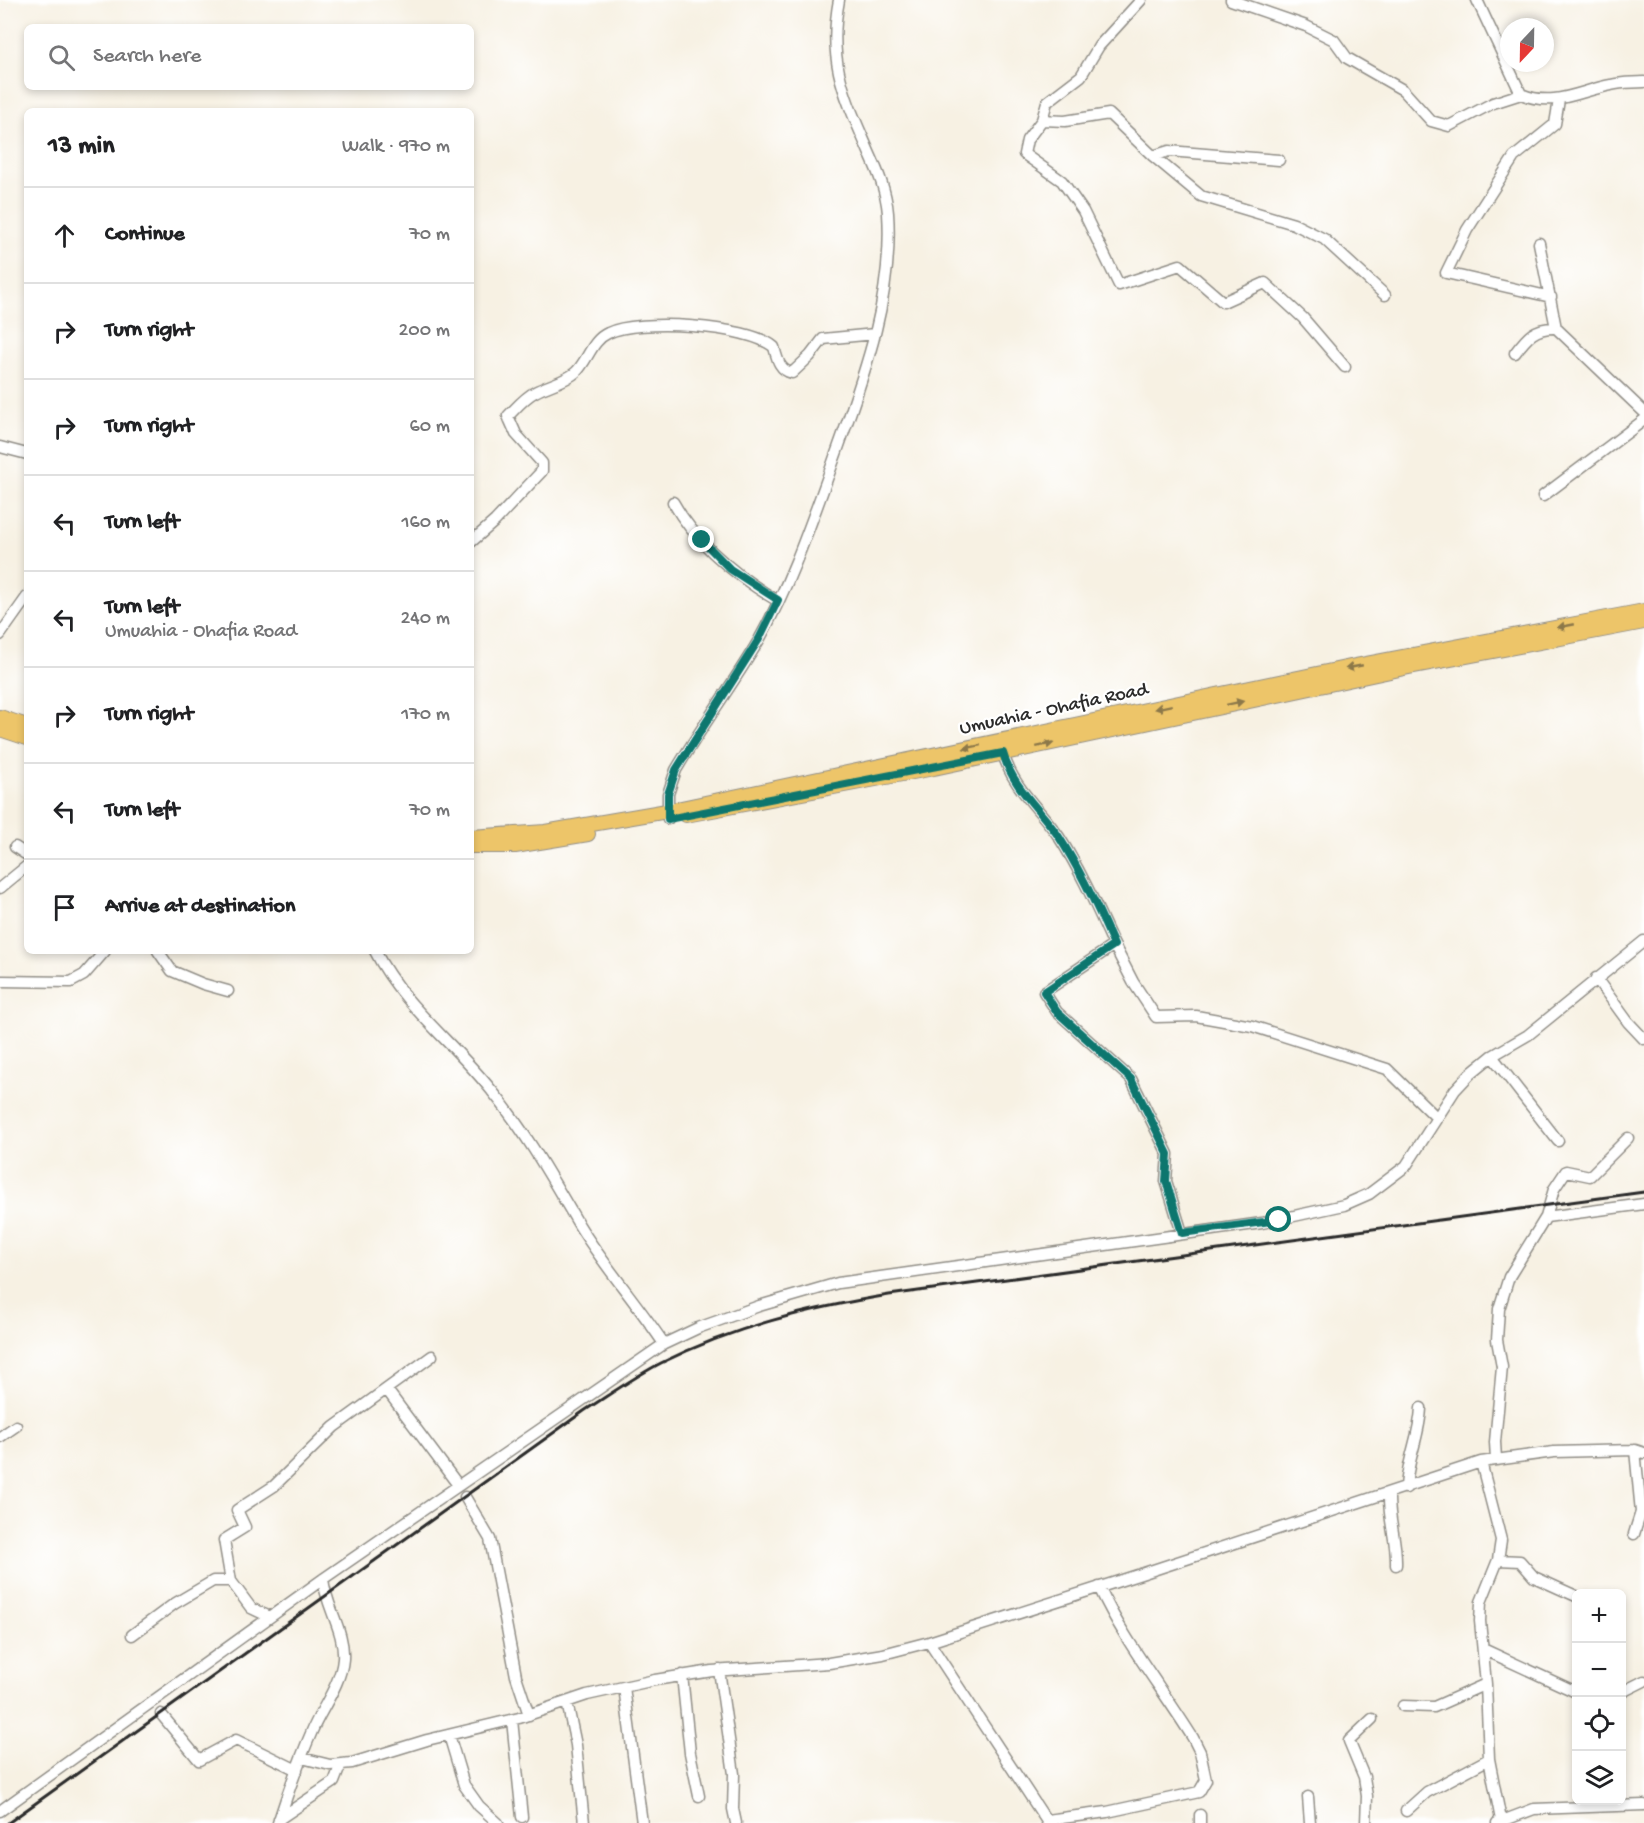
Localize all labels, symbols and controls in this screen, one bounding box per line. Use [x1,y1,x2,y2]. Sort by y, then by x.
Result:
north arrow [1500,18,1554,72]
search box [24,24,474,90]
icon: search [45,41,78,74]
text: Search here [93,44,201,70]
text: 13 min [48,132,115,163]
text: Walk · 970 m [342,136,450,159]
icon: ahead [48,219,81,252]
text: Continue [105,222,185,248]
text: 70 m [409,224,450,247]
icon: right [48,315,81,348]
text: Turn right [105,318,193,344]
text: 200 m [399,320,450,343]
icon: right [48,411,81,444]
text: Turn right [105,414,193,440]
text: 60 m [410,416,450,439]
icon: left [48,507,81,540]
text: Turn left [105,510,179,536]
text: 160 m [401,512,450,535]
route end [688,526,714,552]
text: Turn left [105,595,179,621]
icon: left [48,603,81,636]
text: 240 m [400,608,450,631]
text: Umuahia - Ohafia Road [105,621,297,644]
one-way arrow [1556,622,1575,631]
one-way arrow [1344,663,1363,672]
street label: Umuahia - Ohafia Road [958,678,1153,741]
one-way arrow [1226,698,1245,708]
icon: right [48,699,81,732]
text: Turn right [105,702,193,728]
one-way arrow [1153,703,1172,712]
text: 170 m [401,704,450,727]
one-way arrow [1035,739,1054,749]
one-way arrow [963,743,982,752]
icon: left [48,795,81,828]
text: Turn left [105,798,179,824]
text: 70 m [409,800,450,823]
icon: arrive [48,891,81,924]
text: Arrive at destination [105,894,295,920]
route start [1265,1206,1291,1232]
map controls [1572,1589,1626,1805]
button: + [1572,1589,1626,1643]
button: − [1572,1643,1626,1697]
button: locate [1572,1697,1626,1751]
button: layers [1572,1751,1626,1805]

